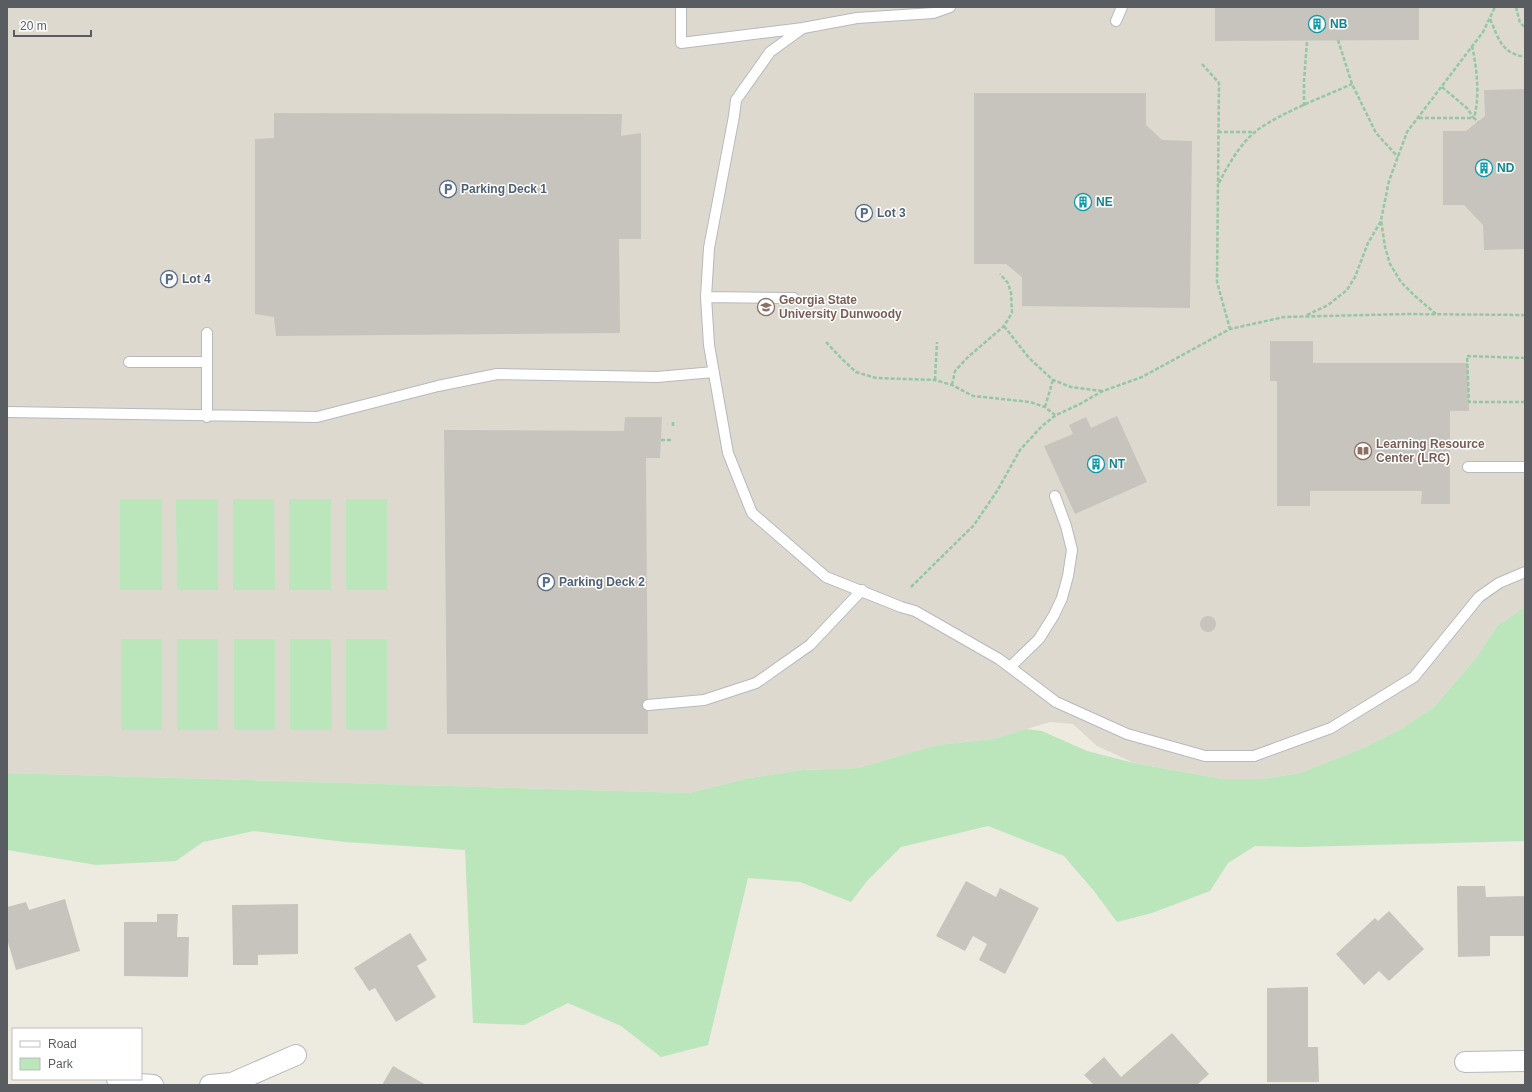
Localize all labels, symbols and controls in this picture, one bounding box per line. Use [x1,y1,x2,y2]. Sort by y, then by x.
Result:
scale bar [14,12,91,38]
building icon: NB [1307,14,1327,34]
place label: NB [1330,17,1348,31]
text: 20 m [20,19,47,33]
building icon: ND [1474,158,1494,178]
place label: ND [1497,161,1515,175]
parking icon: Parking Deck 1 [438,179,458,199]
place label: Parking Deck 1 [461,182,547,196]
building icon: NE [1073,192,1093,212]
place label: NE [1096,195,1113,209]
parking icon: Lot 3 [854,203,874,223]
place label: Lot 3 [877,206,906,220]
parking icon: Lot 4 [159,269,179,289]
place label: Lot 4 [182,272,211,286]
place label: Georgia State University Dunwoody [779,293,902,321]
school or university icon: Georgia State University Dunwoody [756,297,776,317]
place label: Learning Resource Center (LRC) [1376,437,1485,465]
library icon: Learning Resource Center (LRC) [1353,441,1373,461]
building icon: NT [1086,454,1106,474]
place label: NT [1109,457,1126,471]
parking icon: Parking Deck 2 [536,572,556,592]
place label: Parking Deck 2 [559,575,645,589]
legend [12,1028,142,1080]
text: Road [48,1037,77,1051]
text: Park [48,1057,74,1071]

